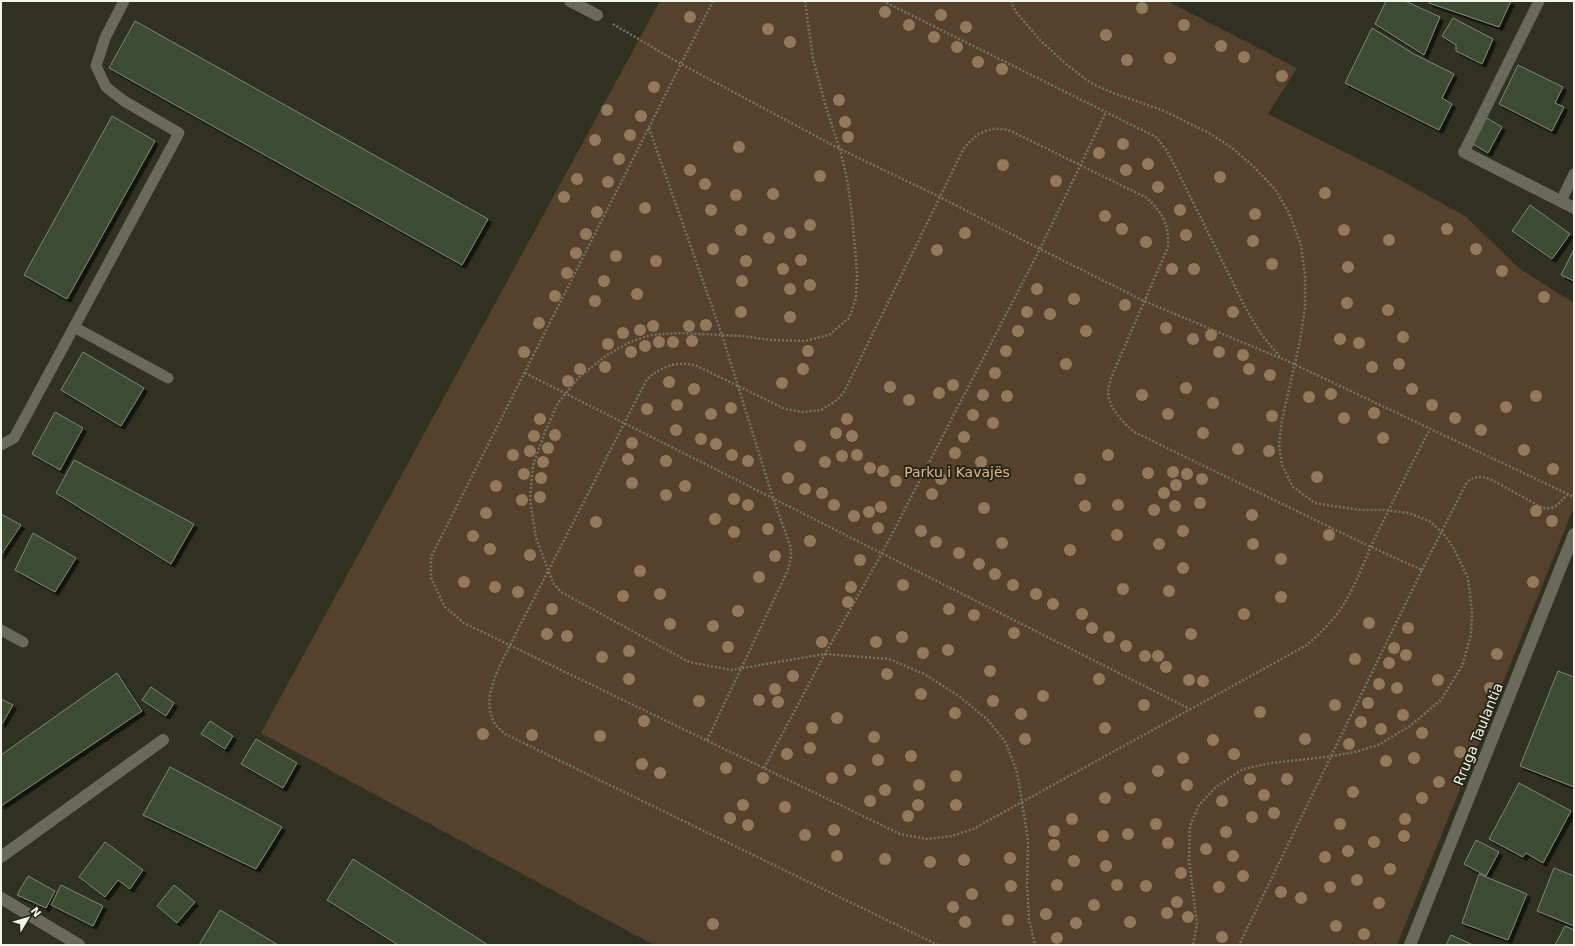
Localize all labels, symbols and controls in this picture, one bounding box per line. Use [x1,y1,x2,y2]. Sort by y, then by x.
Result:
park label: Parku i Kavajës [904,464,1010,480]
street label: Rruga Taulantia [1450,680,1506,788]
north arrow [8,898,48,938]
text: N [28,905,43,920]

